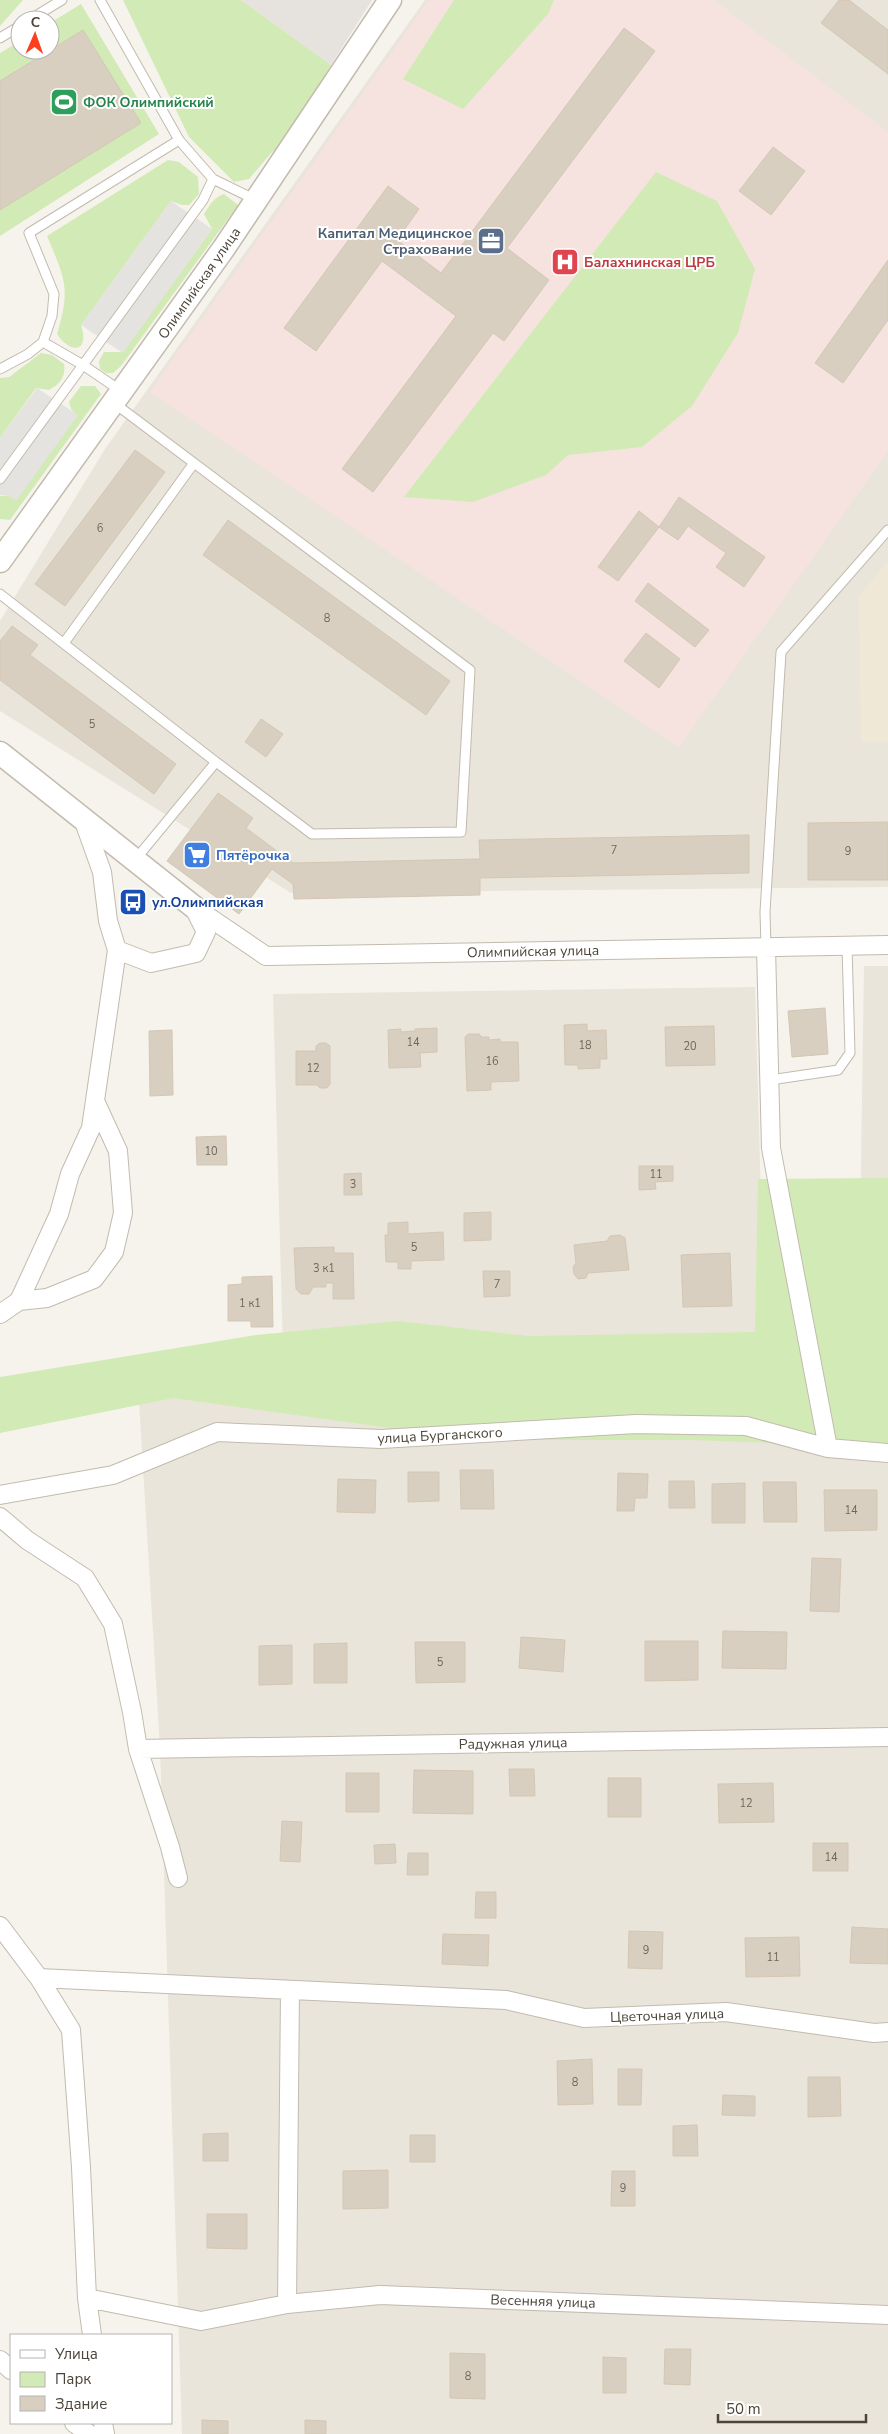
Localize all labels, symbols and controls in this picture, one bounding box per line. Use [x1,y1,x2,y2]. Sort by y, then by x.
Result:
north arrow [10,10,60,60]
text: С [30,13,41,32]
sports icon: ФОК Олимпийский [49,87,79,117]
place label: ФОК Олимпийский [83,93,214,112]
street label: Олимпийская улица [154,224,245,343]
place label: Капитал Медицинское Страхование [318,224,472,259]
office icon: Капитал Медицинское Страхование [476,226,506,256]
hospital icon: Балахнинская ЦРБ [550,247,580,277]
place label: Балахнинская ЦРБ [584,253,715,272]
house number: 6 [97,521,104,536]
house number: 8 [324,611,331,626]
house number: 5 [89,717,96,732]
supermarket icon: Пятёрочка [182,840,212,870]
house number: 7 [611,843,617,858]
house number: 9 [845,844,851,859]
place label: Пятёрочка [216,846,290,865]
bus stop icon: ул.Олимпийская [118,887,148,917]
place label: ул.Олимпийская [152,893,263,912]
street label: Олимпийская улица [467,941,599,962]
house number: 14 [406,1035,420,1050]
house number: 18 [578,1038,592,1053]
house number: 20 [683,1039,697,1054]
house number: 16 [485,1054,499,1069]
house number: 12 [306,1061,320,1076]
house number: 10 [204,1144,218,1159]
house number: 11 [649,1167,663,1182]
house number: 3 [350,1177,356,1192]
house number: 5 [411,1240,418,1255]
house number: 3 к1 [313,1261,335,1276]
house number: 7 [494,1277,500,1292]
house number: 1 к1 [239,1296,261,1311]
street label: улица Бурганского [377,1423,503,1448]
house number: 14 [844,1503,858,1518]
house number: 5 [437,1655,444,1670]
street label: Радужная улица [458,1733,568,1754]
house number: 12 [739,1796,753,1811]
house number: 14 [824,1850,838,1865]
house number: 9 [643,1943,649,1958]
house number: 11 [766,1950,780,1965]
street label: Цветочная улица [610,2004,724,2027]
house number: 8 [572,2075,579,2090]
house number: 9 [620,2181,626,2196]
street label: Весенняя улица [490,2290,596,2313]
legend [10,2334,172,2424]
text: Улица [54,2344,98,2364]
text: Парк [55,2369,91,2389]
house number: 8 [465,2369,472,2384]
scale bar [718,2392,866,2424]
text: Здание [55,2394,107,2414]
text: 50 m [726,2399,761,2419]

